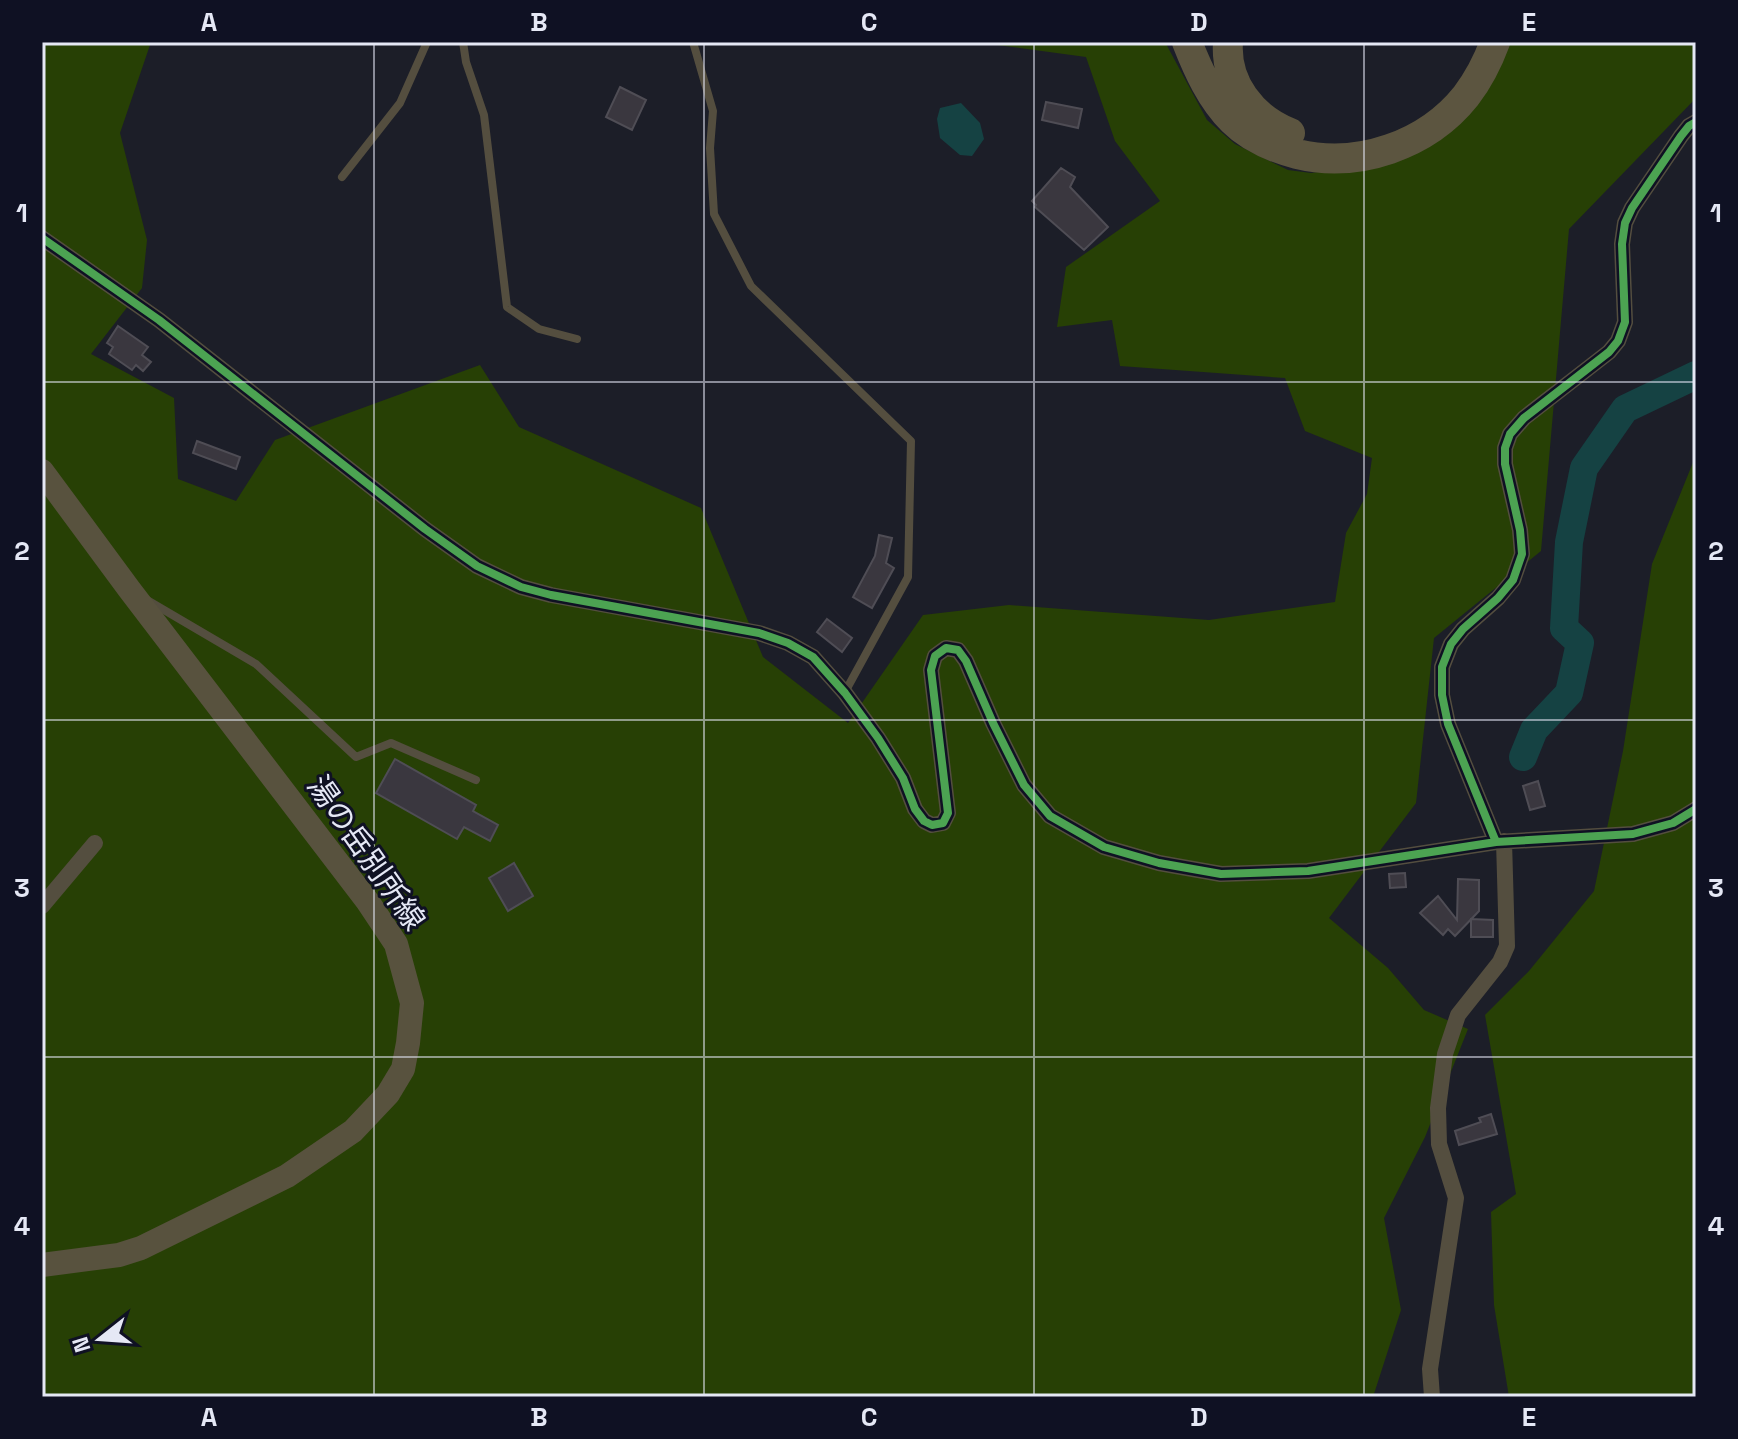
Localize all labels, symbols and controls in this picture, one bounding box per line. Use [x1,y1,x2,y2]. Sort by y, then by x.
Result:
text: A [201,5,218,39]
text: B [530,5,548,39]
text: C [861,5,877,39]
text: D [1190,5,1208,39]
text: E [1522,5,1536,39]
text: 1 [16,196,28,230]
text: 1 [1710,196,1722,230]
text: 2 [14,534,30,568]
text: 2 [1708,534,1724,568]
street label: 湯の岳別所線 [299,768,434,938]
text: 3 [14,871,30,905]
text: 3 [1708,871,1724,905]
text: 4 [14,1209,30,1243]
text: 4 [1708,1209,1724,1243]
north arrow [60,1299,140,1379]
text: N [65,1334,96,1356]
text: A [201,1400,218,1434]
text: B [530,1400,548,1434]
text: C [861,1400,877,1434]
text: D [1190,1400,1208,1434]
text: E [1522,1400,1536,1434]

